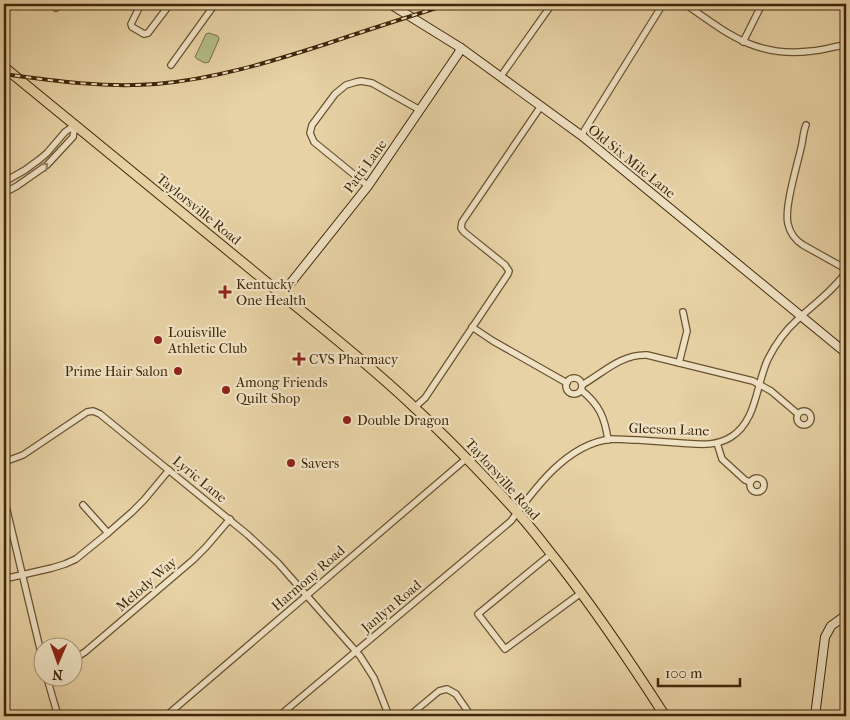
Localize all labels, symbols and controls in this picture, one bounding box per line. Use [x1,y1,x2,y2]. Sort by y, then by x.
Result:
street label: Old Six Mile Lane [584,121,679,202]
street label: Patti Lane [340,136,391,196]
one-way arrow [39,163,48,172]
street label: Taylorsville Road [153,170,245,249]
place label: Kentucky One Health [236,276,306,309]
marker: Kentucky One Health [218,285,232,299]
place label: Louisville Athletic Club [167,324,247,357]
marker: Louisville Athletic Club [152,334,164,346]
place label: CVS Pharmacy [309,351,399,368]
marker: CVS Pharmacy [293,353,305,365]
place label: Prime Hair Salon [65,363,168,380]
marker: Prime Hair Salon [172,365,184,377]
place label: Among Friends Quilt Shop [235,374,328,407]
marker: Among Friends Quilt Shop [220,384,232,396]
place label: Double Dragon [357,412,449,429]
marker: Double Dragon [341,414,353,426]
street label: Gleeson Lane [628,420,710,439]
street label: Taylorsville Road [462,435,544,524]
street label: Lyric Lane [169,452,230,506]
place label: Savers [301,455,339,472]
marker: Savers [285,457,297,469]
street label: Harmony Road [268,542,349,615]
street label: Melody Way [113,553,181,615]
street label: Janlyn Road [357,576,425,637]
north arrow [32,638,82,688]
scale bar [658,655,740,687]
text: 100 m [665,664,703,682]
text: N [52,666,63,683]

